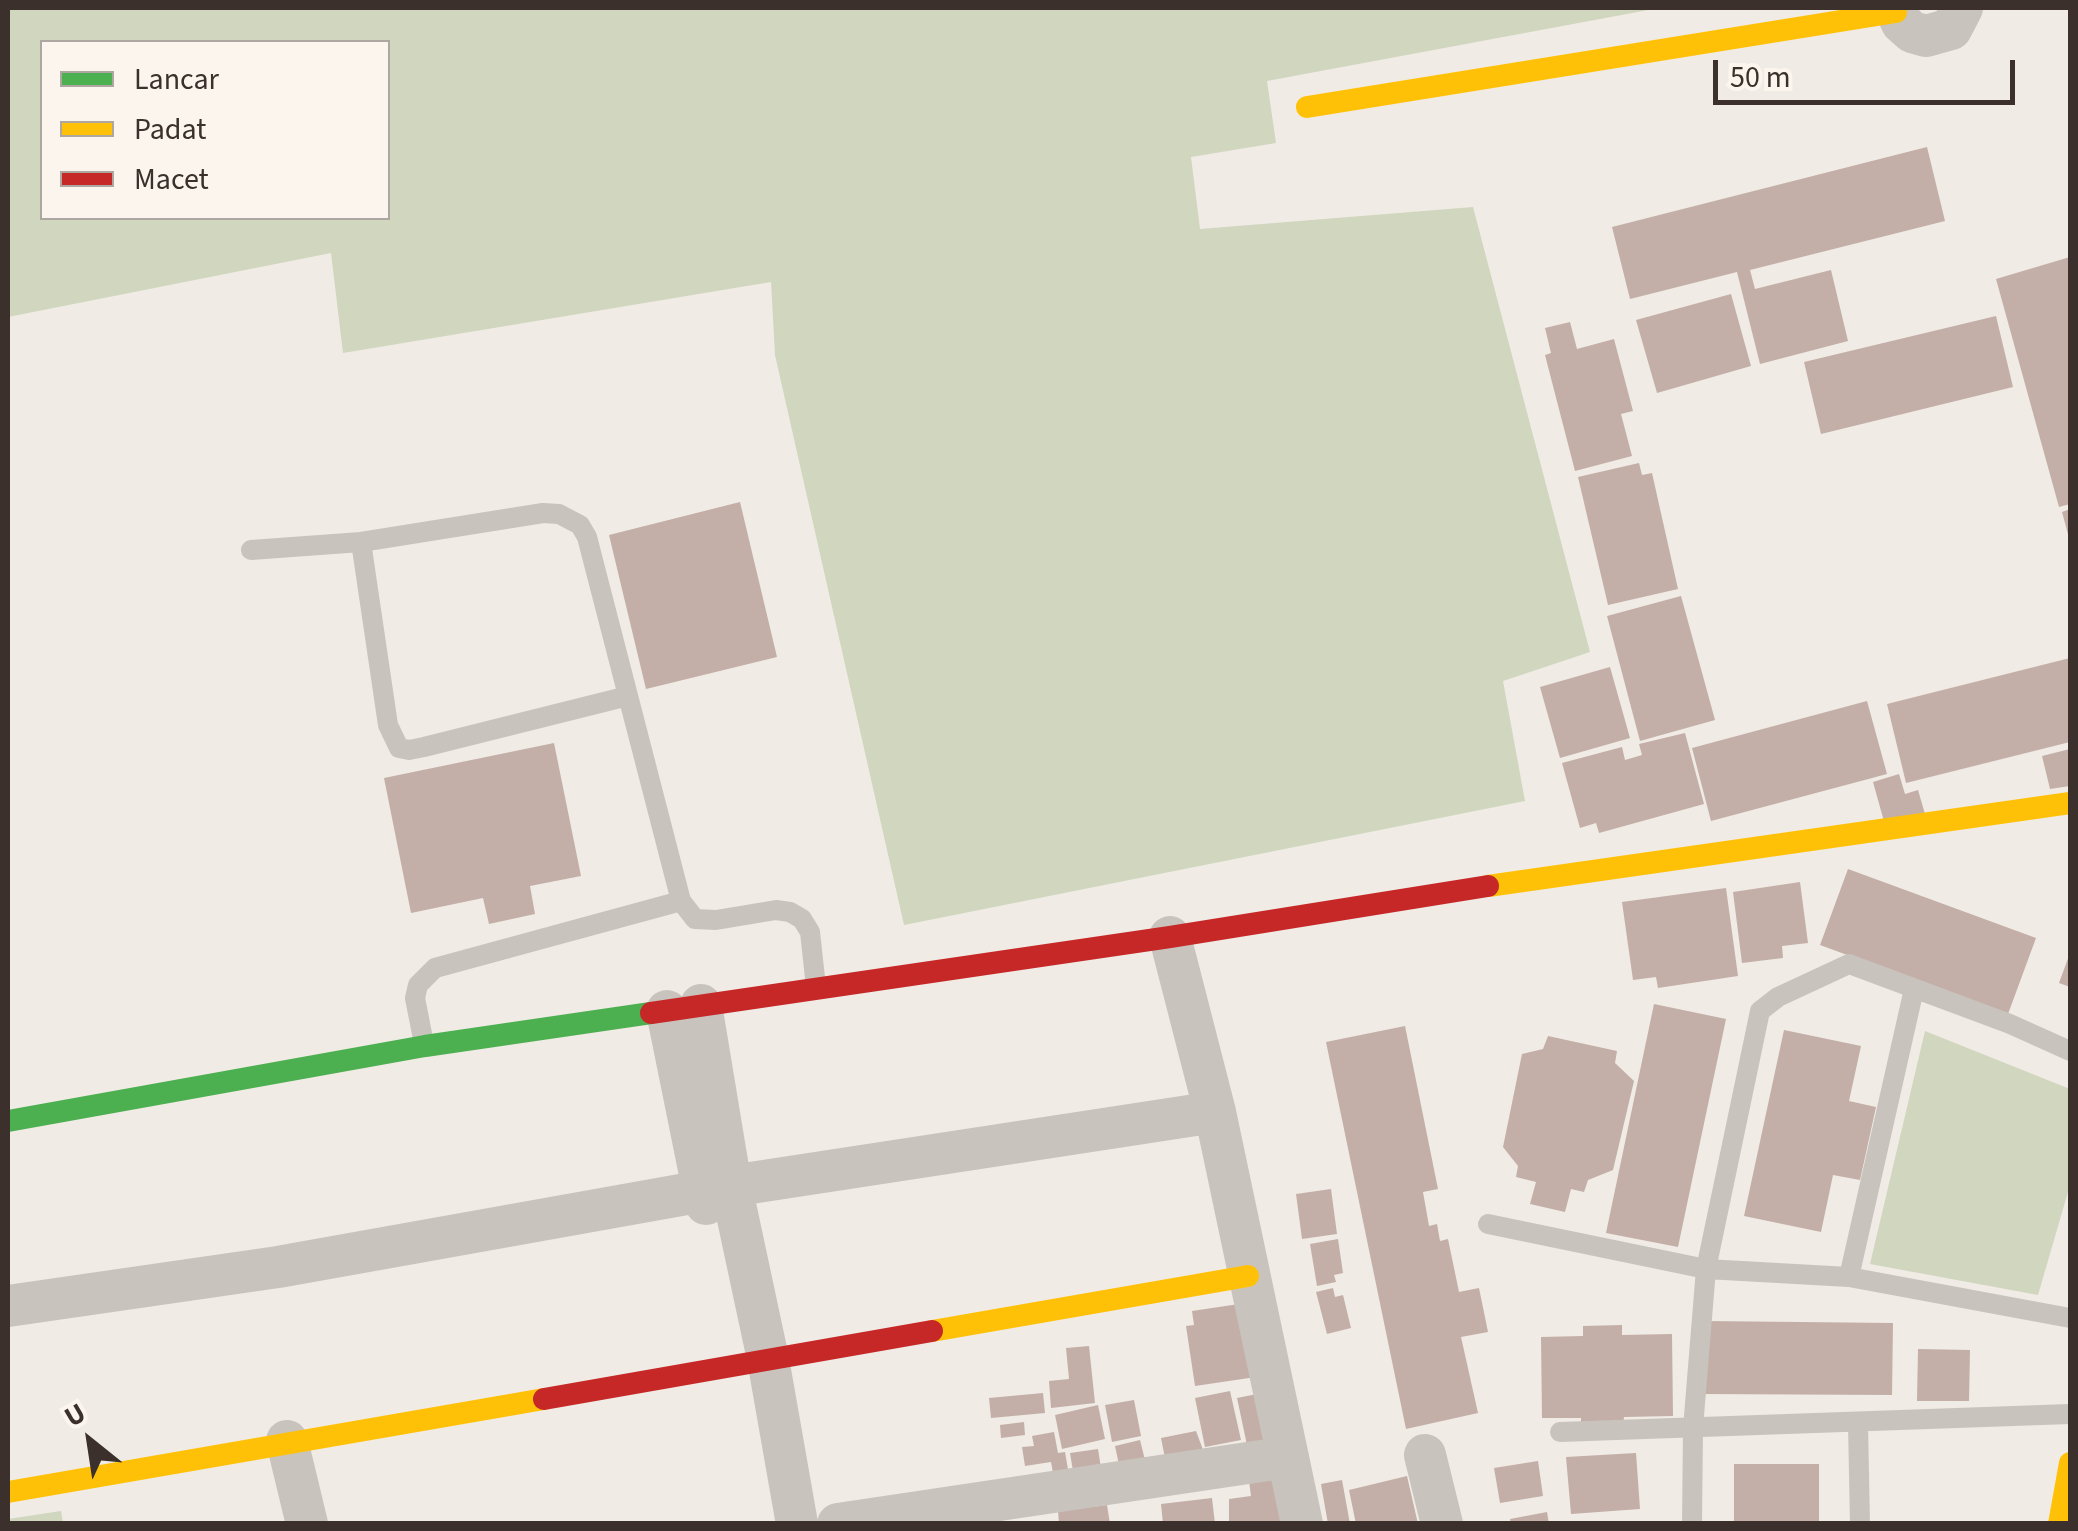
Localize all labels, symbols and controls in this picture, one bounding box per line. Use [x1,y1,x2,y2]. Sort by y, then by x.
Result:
legend [40,40,390,220]
scale bar [1718,40,2020,102]
text: 50 m [1730,56,1791,99]
text: Lancar [134,58,219,101]
text: Padat [134,108,206,151]
text: Macet [134,158,209,201]
north arrow [40,1391,140,1491]
text: U [57,1393,93,1437]

